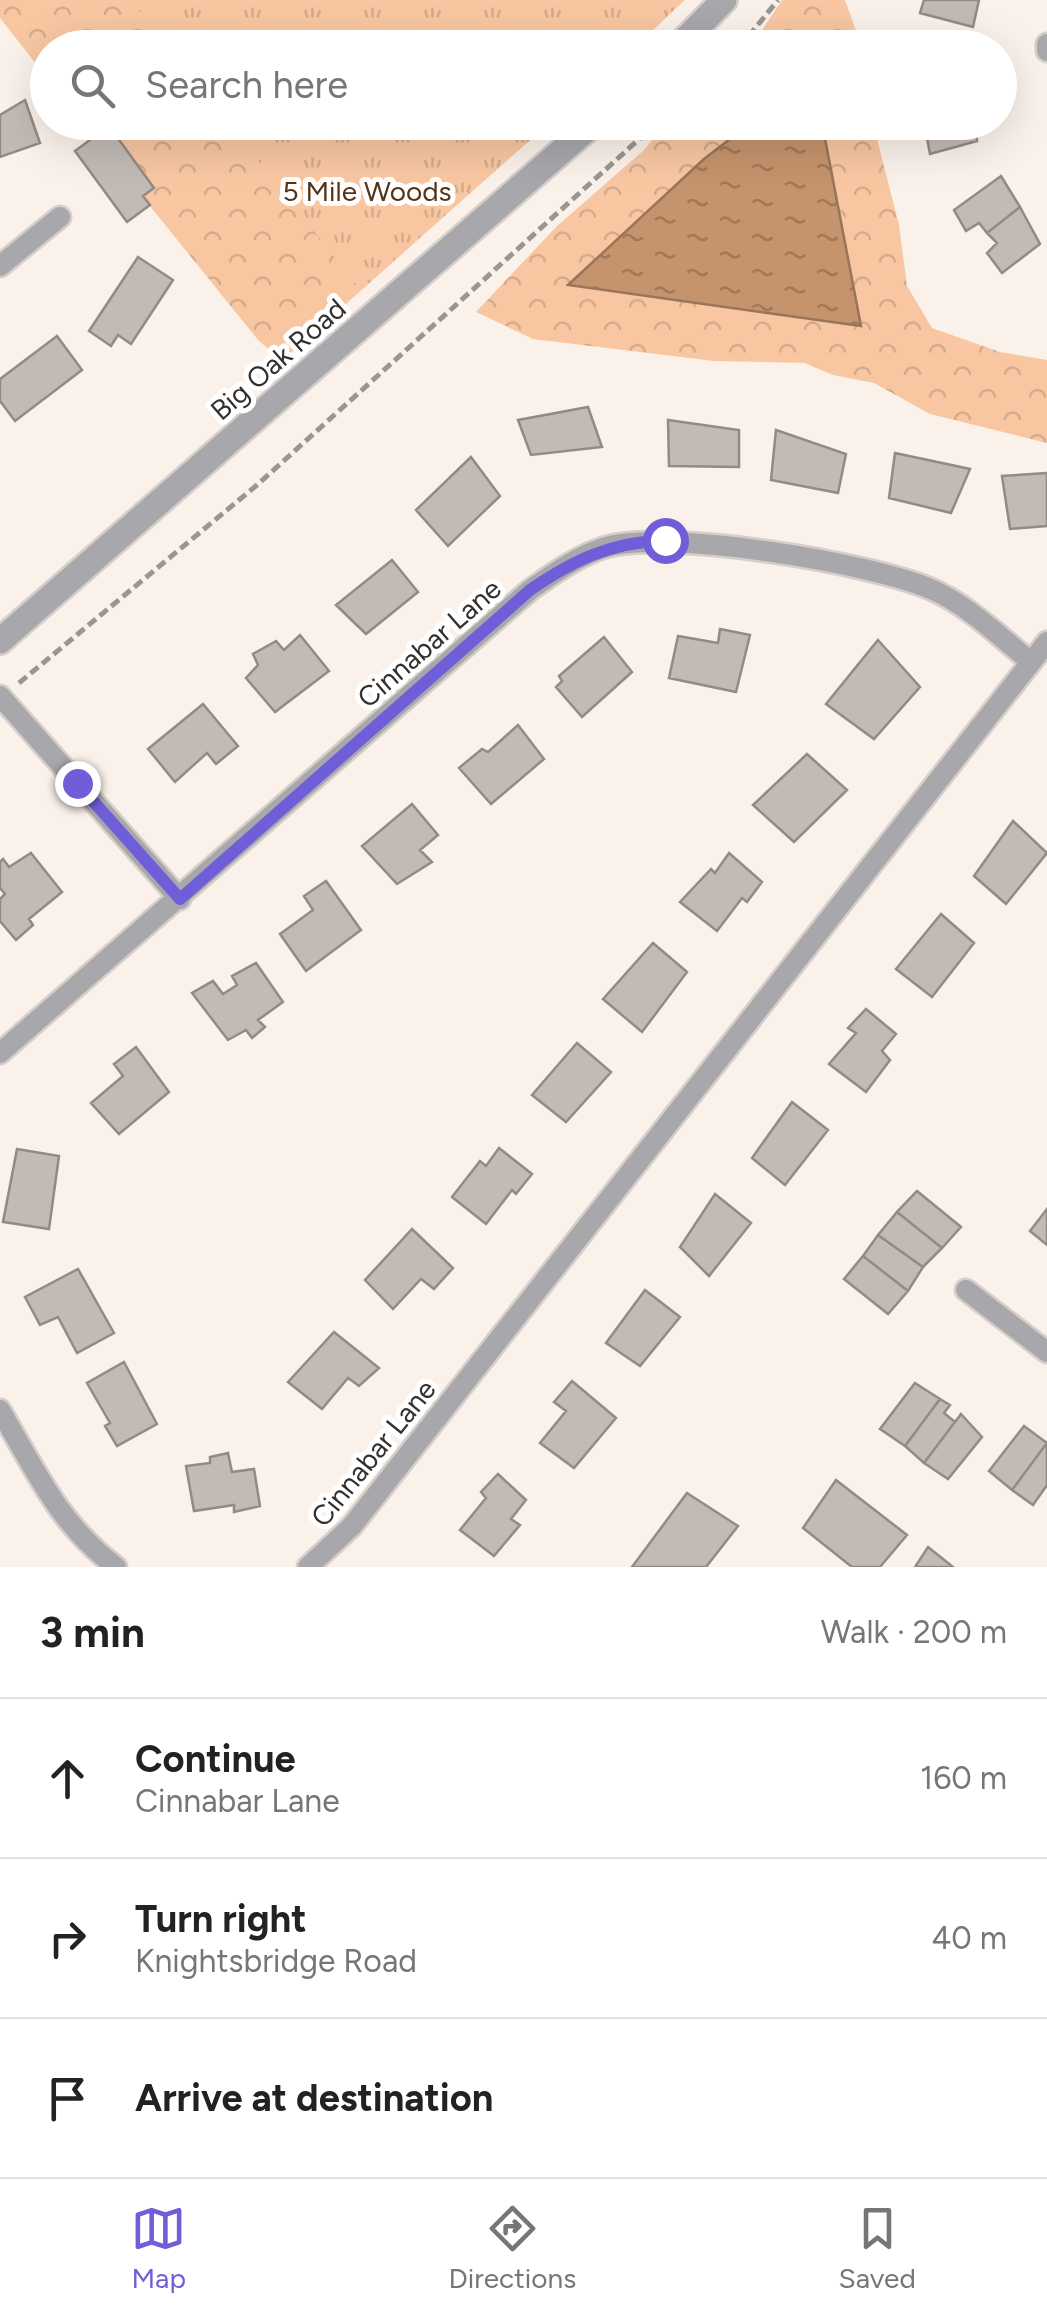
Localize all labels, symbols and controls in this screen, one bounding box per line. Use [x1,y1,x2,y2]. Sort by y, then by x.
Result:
search box [30,30,1017,140]
icon: search [65,58,120,113]
text: Search here [145,62,348,108]
park label: 5 Mile Woods [282,174,452,208]
street label: Big Oak Road [203,291,353,427]
route start [643,518,689,564]
street label: Cinnabar Lane [350,571,508,715]
route end [55,761,101,807]
street label: Cinnabar Lane [303,1373,443,1533]
text: 3 min [40,1607,145,1658]
text: Walk · 200 m [821,1613,1007,1651]
text: Continue [135,1736,296,1782]
icon: ahead [40,1751,95,1806]
text: 160 m [920,1759,1007,1797]
text: Cinnabar Lane [135,1782,340,1820]
text: Turn right [135,1896,307,1942]
icon: right [40,1911,95,1966]
text: 40 m [931,1919,1007,1957]
text: Knightsbridge Road [135,1942,417,1980]
icon: arrive [40,2071,95,2126]
text: Arrive at destination [135,2075,493,2121]
tab: Map [131,2201,186,2295]
tab: Directions [449,2201,576,2295]
tab: Saved [839,2201,916,2295]

